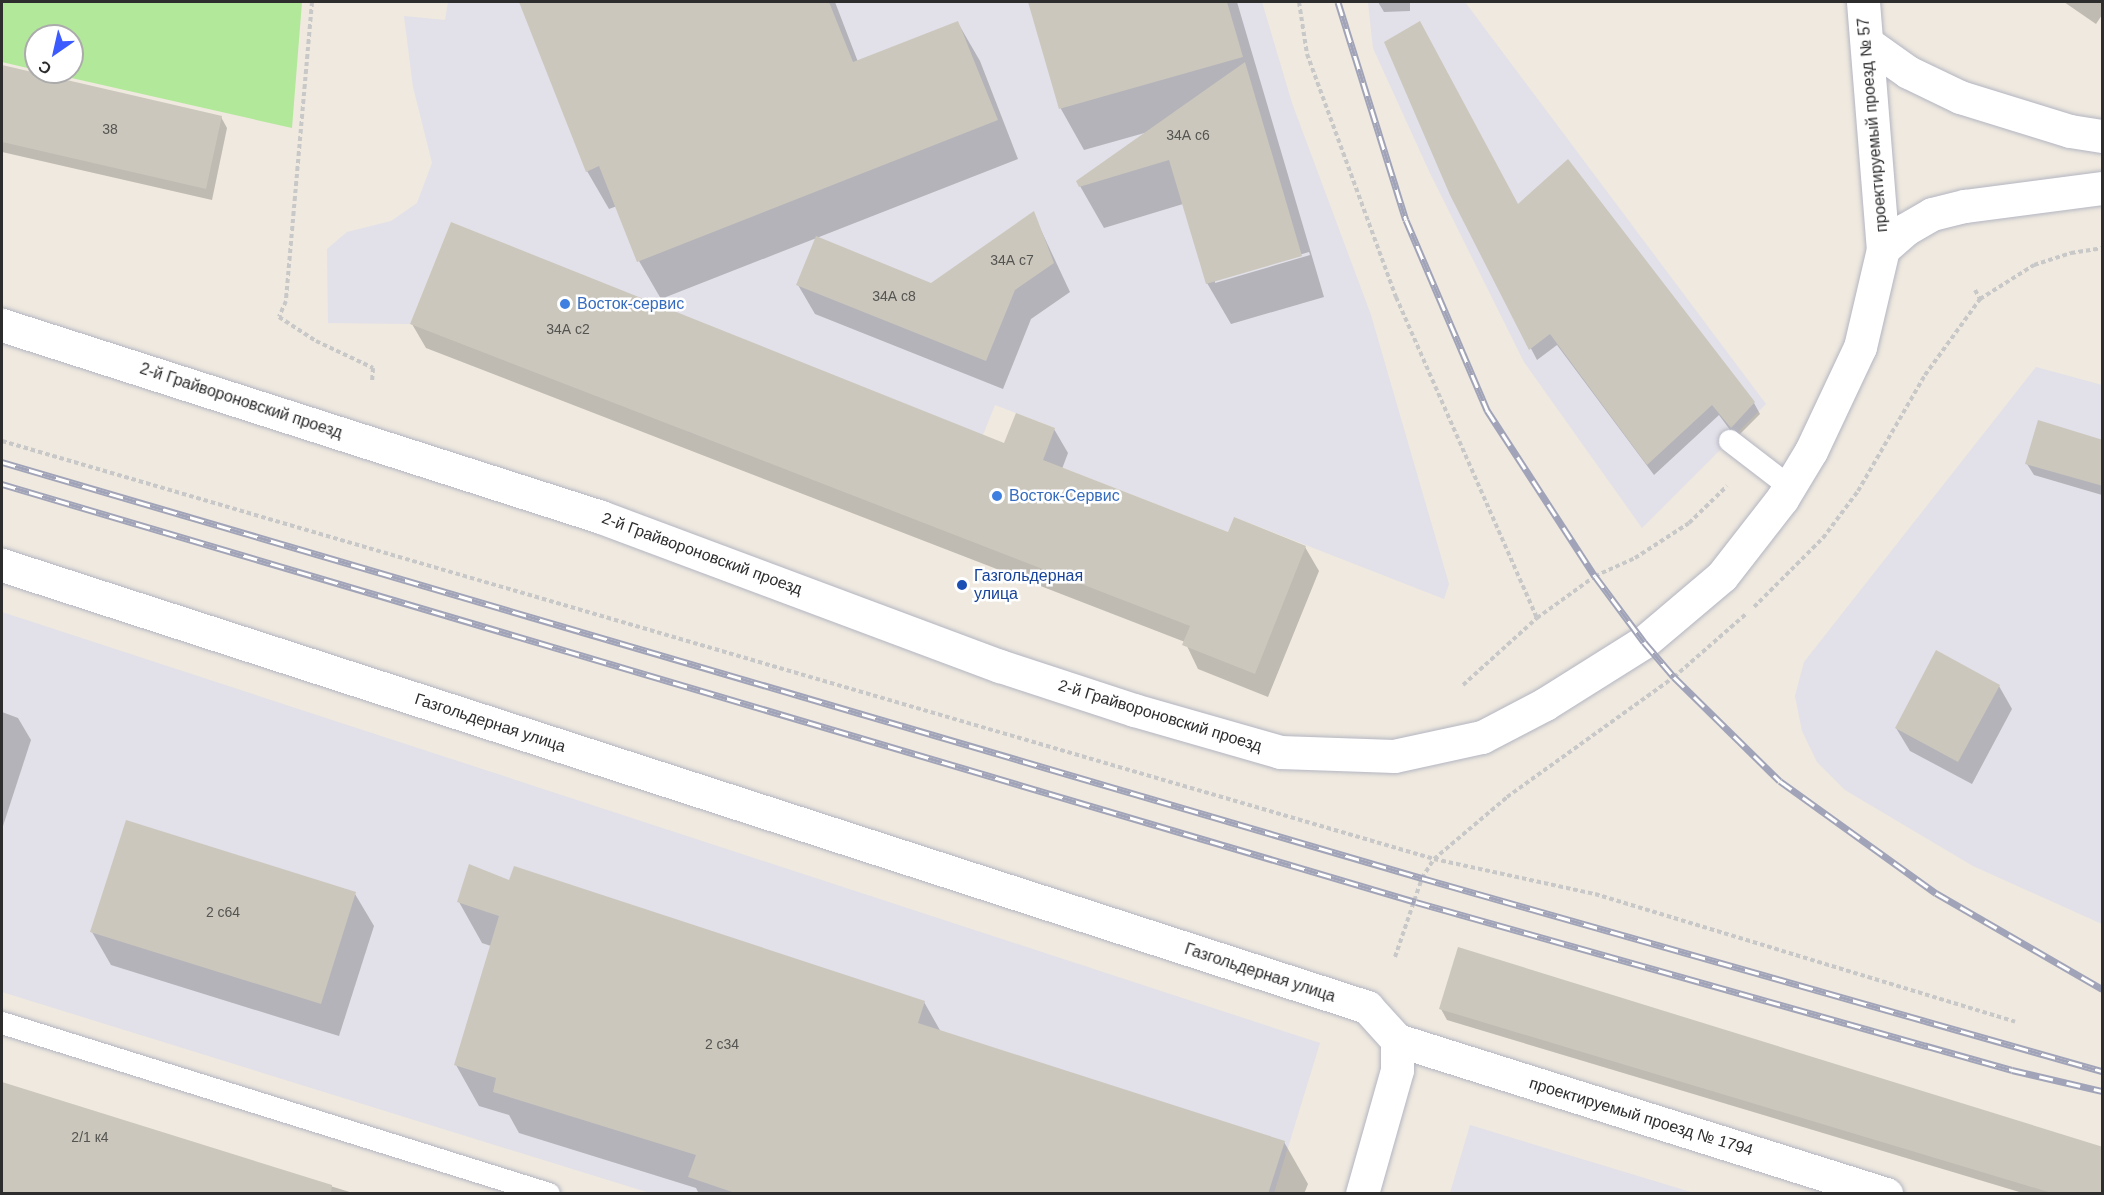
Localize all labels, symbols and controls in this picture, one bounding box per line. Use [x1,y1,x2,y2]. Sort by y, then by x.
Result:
street label: проектируемый проезд № 57 [1854,17,1892,233]
north arrow [24,24,84,84]
text: С [35,57,54,78]
house number: 38 [102,121,118,137]
house number: 34А с6 [1166,127,1210,143]
house number: 34А с7 [990,252,1034,268]
house number: 34А с8 [872,288,916,304]
place label: Восток-сервис [577,294,684,314]
marker: Восток-сервис [558,297,572,311]
house number: 34А с2 [546,321,590,337]
street label: 2-й Грайвороновский проезд [137,359,345,443]
place label: Восток-Сервис [1009,486,1120,506]
marker: Восток-Сервис [990,489,1004,503]
street label: 2-й Грайвороновский проезд [599,509,805,599]
place label: Газгольдерная улица [974,566,1083,604]
marker: Газгольдерная улица [955,578,969,592]
street label: 2-й Грайвороновский проезд [1056,676,1264,756]
street label: Газгольдерная улица [412,690,568,756]
house number: 2 с64 [206,904,240,920]
street label: Газгольдерная улица [1182,940,1338,1006]
house number: 2 с34 [705,1036,739,1052]
street label: проектируемый проезд № 1794 [1527,1074,1755,1160]
house number: 2/1 к4 [71,1129,109,1145]

